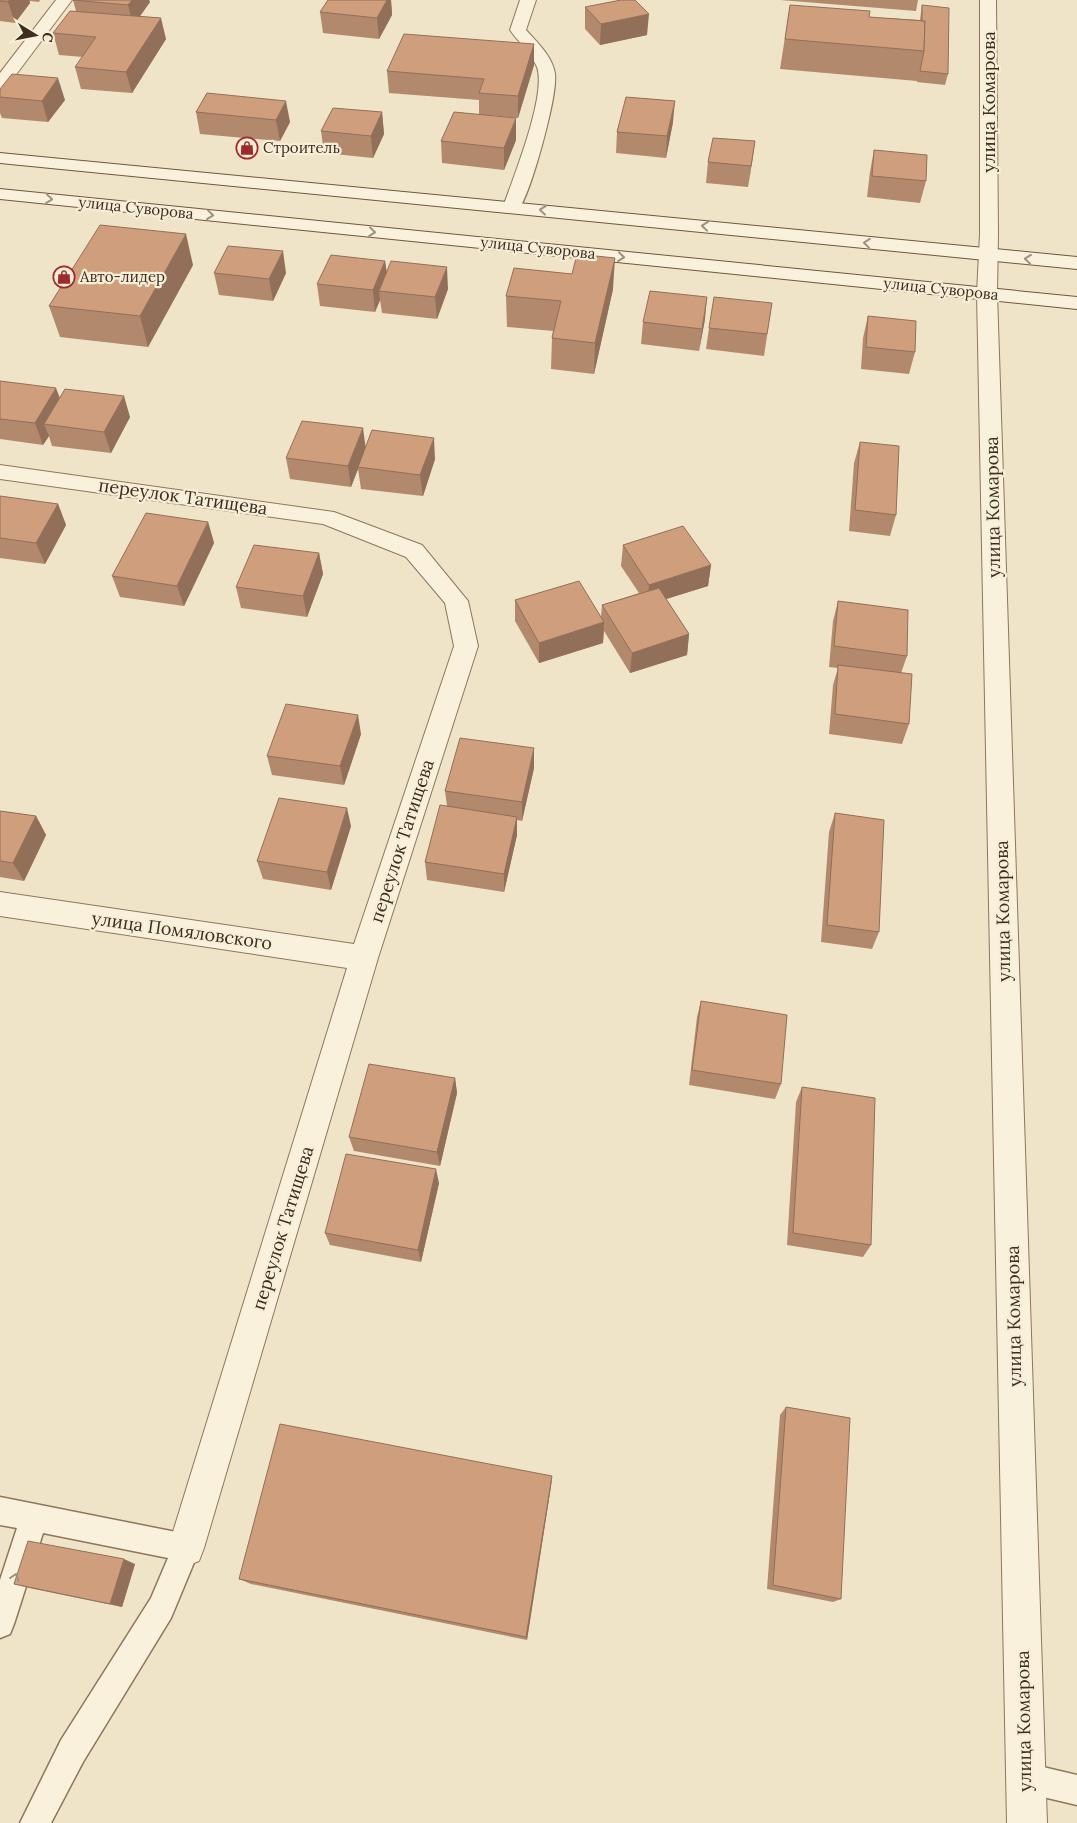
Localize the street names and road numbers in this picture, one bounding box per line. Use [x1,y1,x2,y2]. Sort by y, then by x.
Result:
street label: улица Комарова [977,31,1000,173]
street label: улица Суворова [78,192,195,223]
street label: улица Суворова [480,232,597,263]
street label: улица Суворова [883,273,1000,304]
street label: улица Комарова [980,436,1005,578]
street label: переулок Татищева [97,473,269,520]
street label: переулок Татищева [364,756,439,925]
street label: улица Комарова [990,840,1015,982]
street label: улица Помяловского [90,906,274,955]
street label: переулок Татищева [247,1143,318,1313]
street label: улица Комарова [1001,1245,1026,1387]
street label: улица Комарова [1011,1650,1036,1792]

